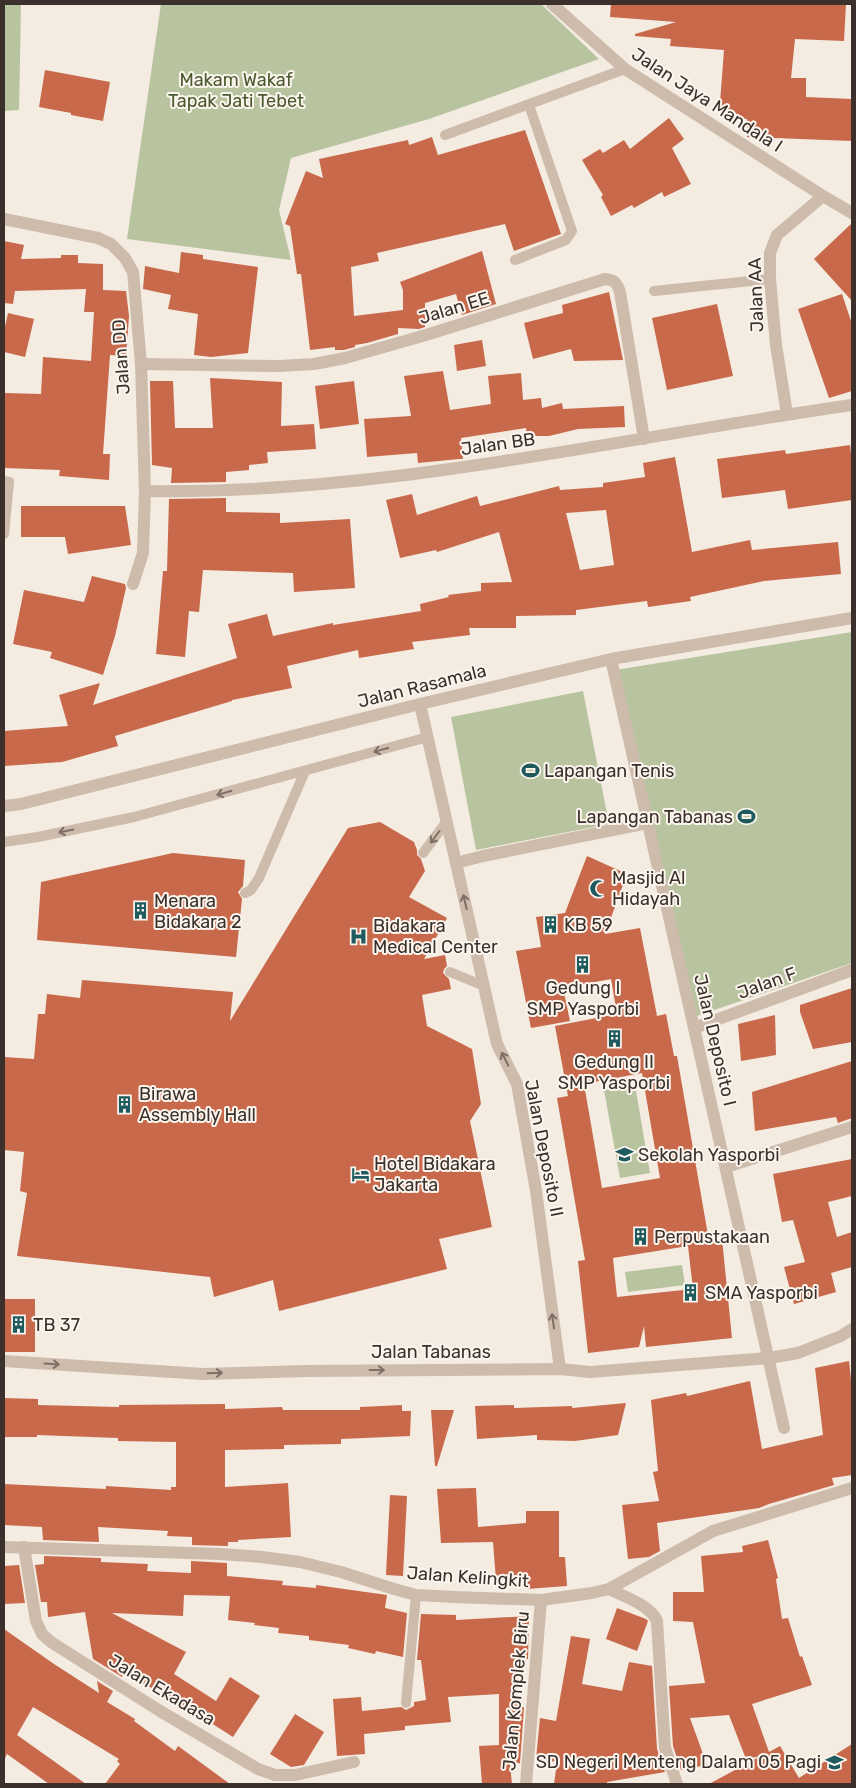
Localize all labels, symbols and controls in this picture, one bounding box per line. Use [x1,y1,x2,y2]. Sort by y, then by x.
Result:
street label: Jalan Jaya Mandala I [627,43,787,157]
park label: Makam Wakaf Tapak Jati Tebet [168,69,304,112]
street label: Jalan AA [744,257,768,333]
street label: Jalan EE [416,287,492,329]
street label: Jalan DD [107,318,135,396]
street label: Jalan BB [459,428,537,460]
street label: Jalan Rasamala [355,659,489,713]
one-way arrow [374,746,390,756]
place label: Lapangan Tenis [544,760,674,782]
sports icon: Lapangan Tenis [520,761,540,781]
one-way arrow [217,789,233,798]
place label: Lapangan Tabanas [576,806,733,828]
sports icon: Lapangan Tabanas [737,807,757,827]
one-way arrow [59,827,75,836]
one-way arrow [430,830,440,844]
place label: Masjid Al Hidayah [612,867,685,910]
mosque icon: Masjid Al Hidayah [588,878,608,898]
place label: Menara Bidakara 2 [154,890,242,933]
one-way arrow [460,894,469,910]
building icon: Menara Bidakara 2 [130,901,150,921]
place label: KB 59 [564,914,613,936]
place label: Bidakara Medical Center [373,915,498,958]
building icon: KB 59 [540,915,560,935]
hospital icon: Bidakara Medical Center [349,926,369,946]
building icon: Gedung I SMP Yasporbi [573,955,593,975]
street label: Jalan F [734,962,800,1004]
street label: Jalan Deposito I [689,972,741,1108]
place label: Gedung I SMP Yasporbi [527,977,639,1020]
building icon: Gedung II SMP Yasporbi [604,1029,624,1049]
place label: Gedung II SMP Yasporbi [558,1051,670,1094]
one-way arrow [499,1052,509,1067]
street label: Jalan Deposito II [520,1077,568,1219]
place label: Birawa Assembly Hall [139,1083,256,1126]
building icon: Birawa Assembly Hall [115,1094,135,1114]
place label: Sekolah Yasporbi [638,1144,780,1166]
school or university icon: Sekolah Yasporbi [614,1145,634,1165]
place label: Hotel Bidakara Jakarta [374,1153,496,1196]
hotel icon: Hotel Bidakara Jakarta [350,1164,370,1184]
place label: Perpustakaan [654,1226,770,1248]
building icon: Perpustakaan [630,1227,650,1247]
place label: SMA Yasporbi [705,1282,818,1304]
building icon: SMA Yasporbi [681,1283,701,1303]
one-way arrow [548,1313,558,1329]
place label: TB 37 [33,1314,80,1336]
building icon: TB 37 [9,1315,29,1335]
street label: Jalan Tabanas [371,1341,491,1363]
one-way arrow [44,1360,60,1369]
one-way arrow [368,1365,385,1375]
one-way arrow [206,1369,222,1378]
street label: Jalan Kelingkit [406,1562,530,1592]
street label: Jalan Komplek Biru [498,1610,534,1772]
street label: Jalan Ekadasa [105,1650,219,1730]
place label: SD Negeri Menteng Dalam 05 Pagi [536,1751,821,1773]
school or university icon: SD Negeri Menteng Dalam 05 Pagi [825,1752,845,1772]

